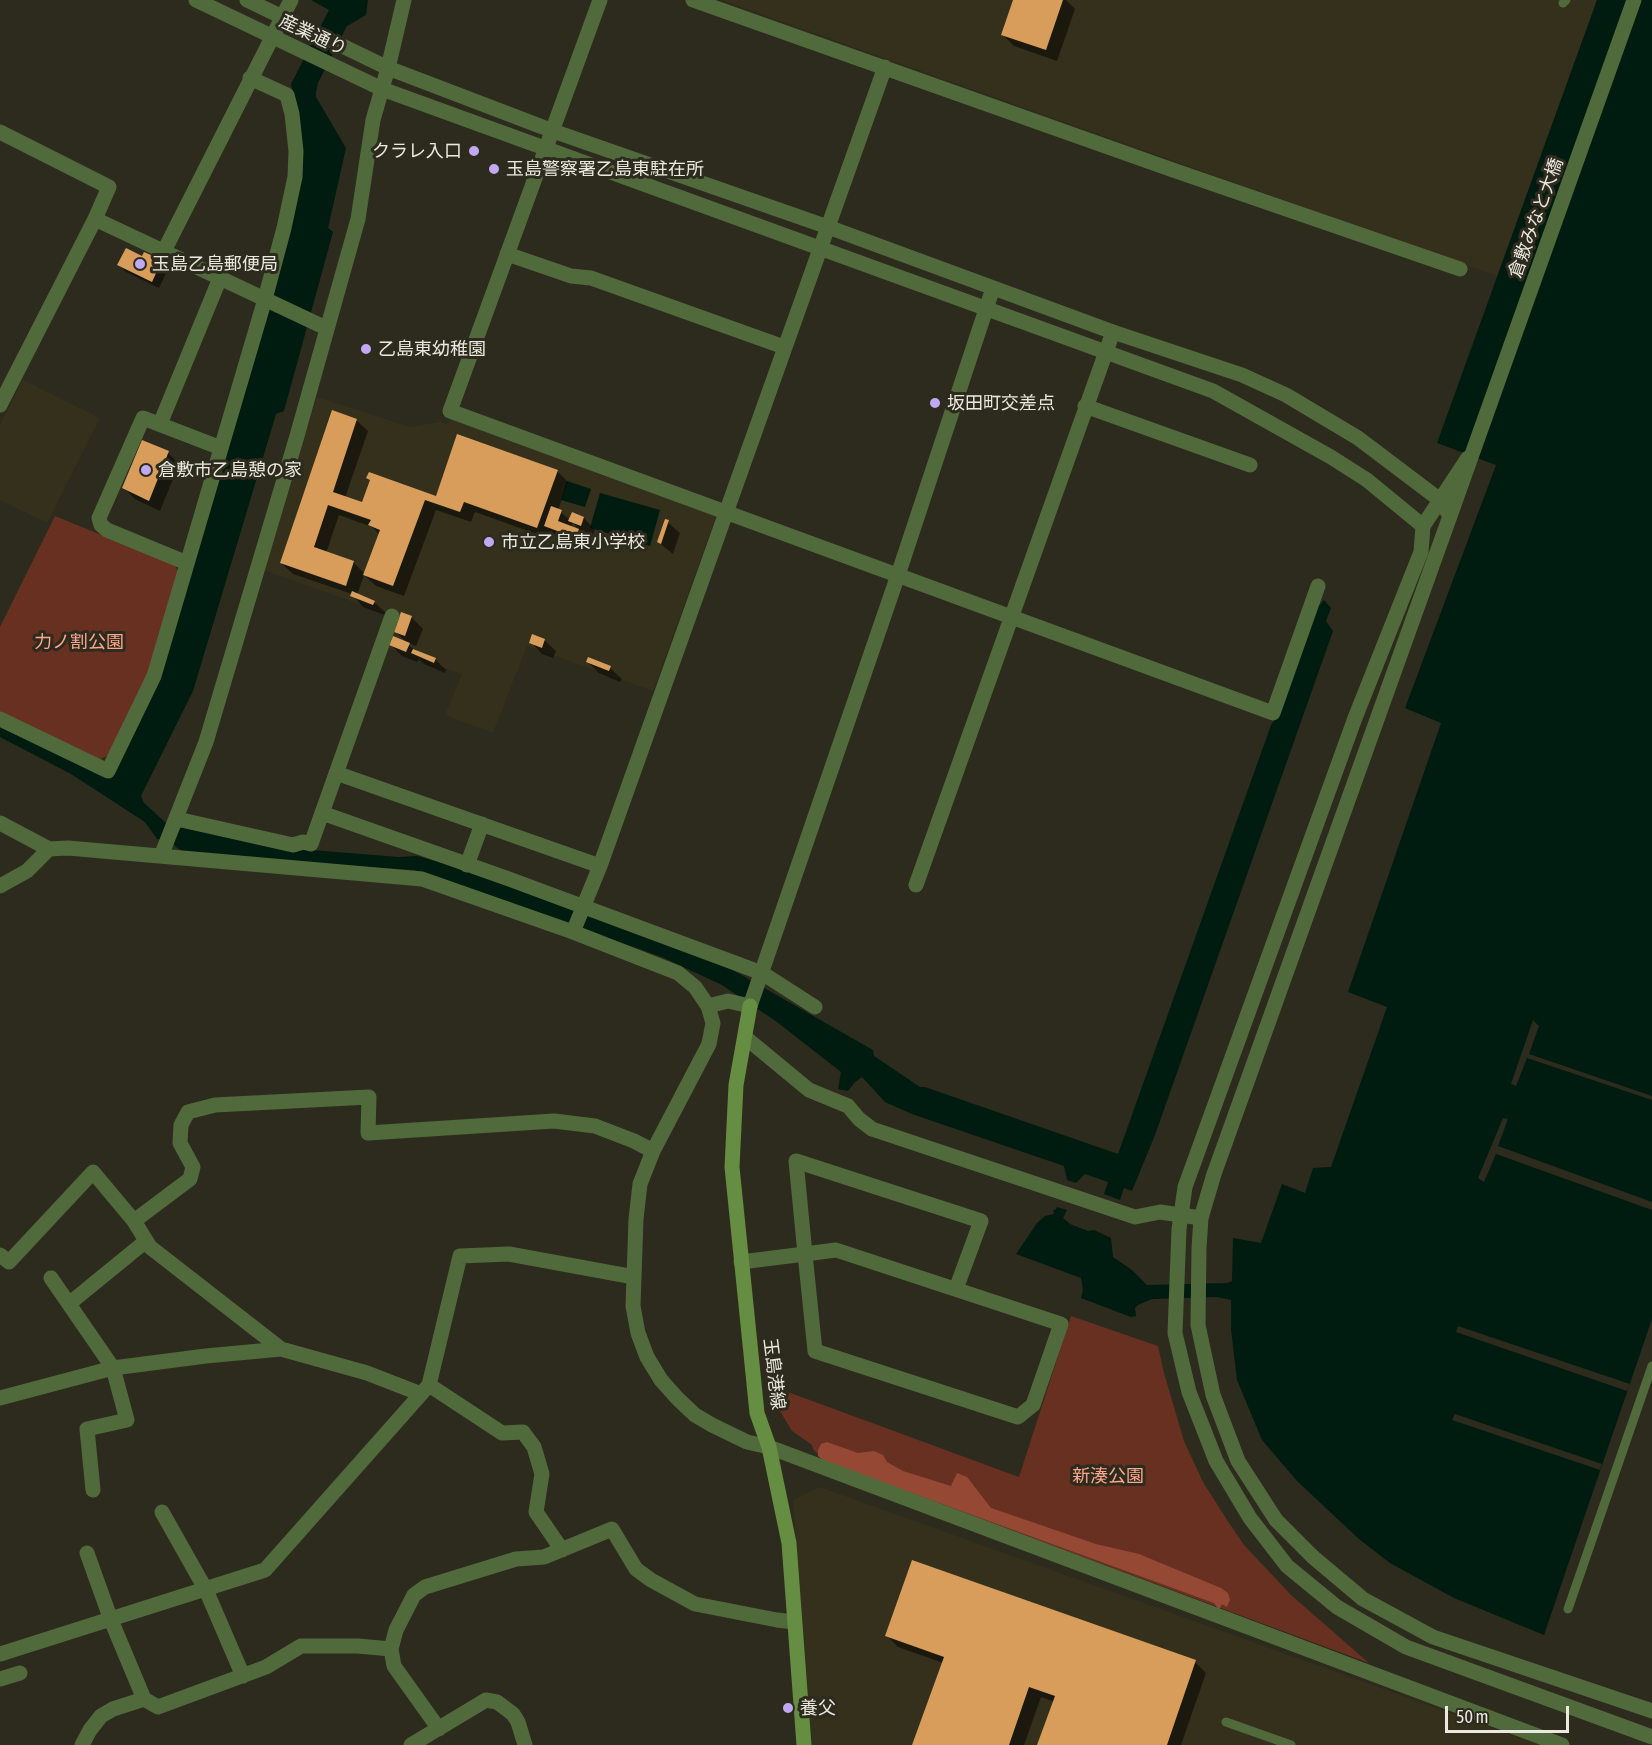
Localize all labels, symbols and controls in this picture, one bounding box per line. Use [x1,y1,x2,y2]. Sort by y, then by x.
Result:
street label: 産業通り [276,10,350,60]
place label: クラレ入口 [372,140,462,162]
marker: クラレ入口 [467,144,481,158]
street label: 倉敷みなと大橋 [1504,155,1568,281]
place label: 玉島警察署乙島東駐在所 [506,158,704,180]
marker: 玉島警察署乙島東駐在所 [487,162,501,176]
place label: 玉島乙島郵便局 [152,253,278,275]
marker: 玉島乙島郵便局 [133,257,147,271]
place label: 乙島東幼稚園 [378,338,486,360]
marker: 乙島東幼稚園 [359,342,373,356]
place label: 坂田町交差点 [947,392,1055,414]
marker: 坂田町交差点 [928,396,942,410]
place label: 倉敷市乙島憩の家 [158,459,302,481]
marker: 倉敷市乙島憩の家 [139,463,153,477]
place label: 市立乙島東小学校 [501,531,645,553]
marker: 市立乙島東小学校 [482,535,496,549]
park label: 力ノ割公園 [34,631,124,653]
street label: 玉島港線 [759,1337,789,1411]
park label: 新湊公園 [1072,1465,1144,1487]
scale bar [1448,1694,1572,1732]
place label: 養父 [800,1697,836,1719]
marker: 養父 [781,1701,795,1715]
text: 50 m [1456,1706,1488,1727]

